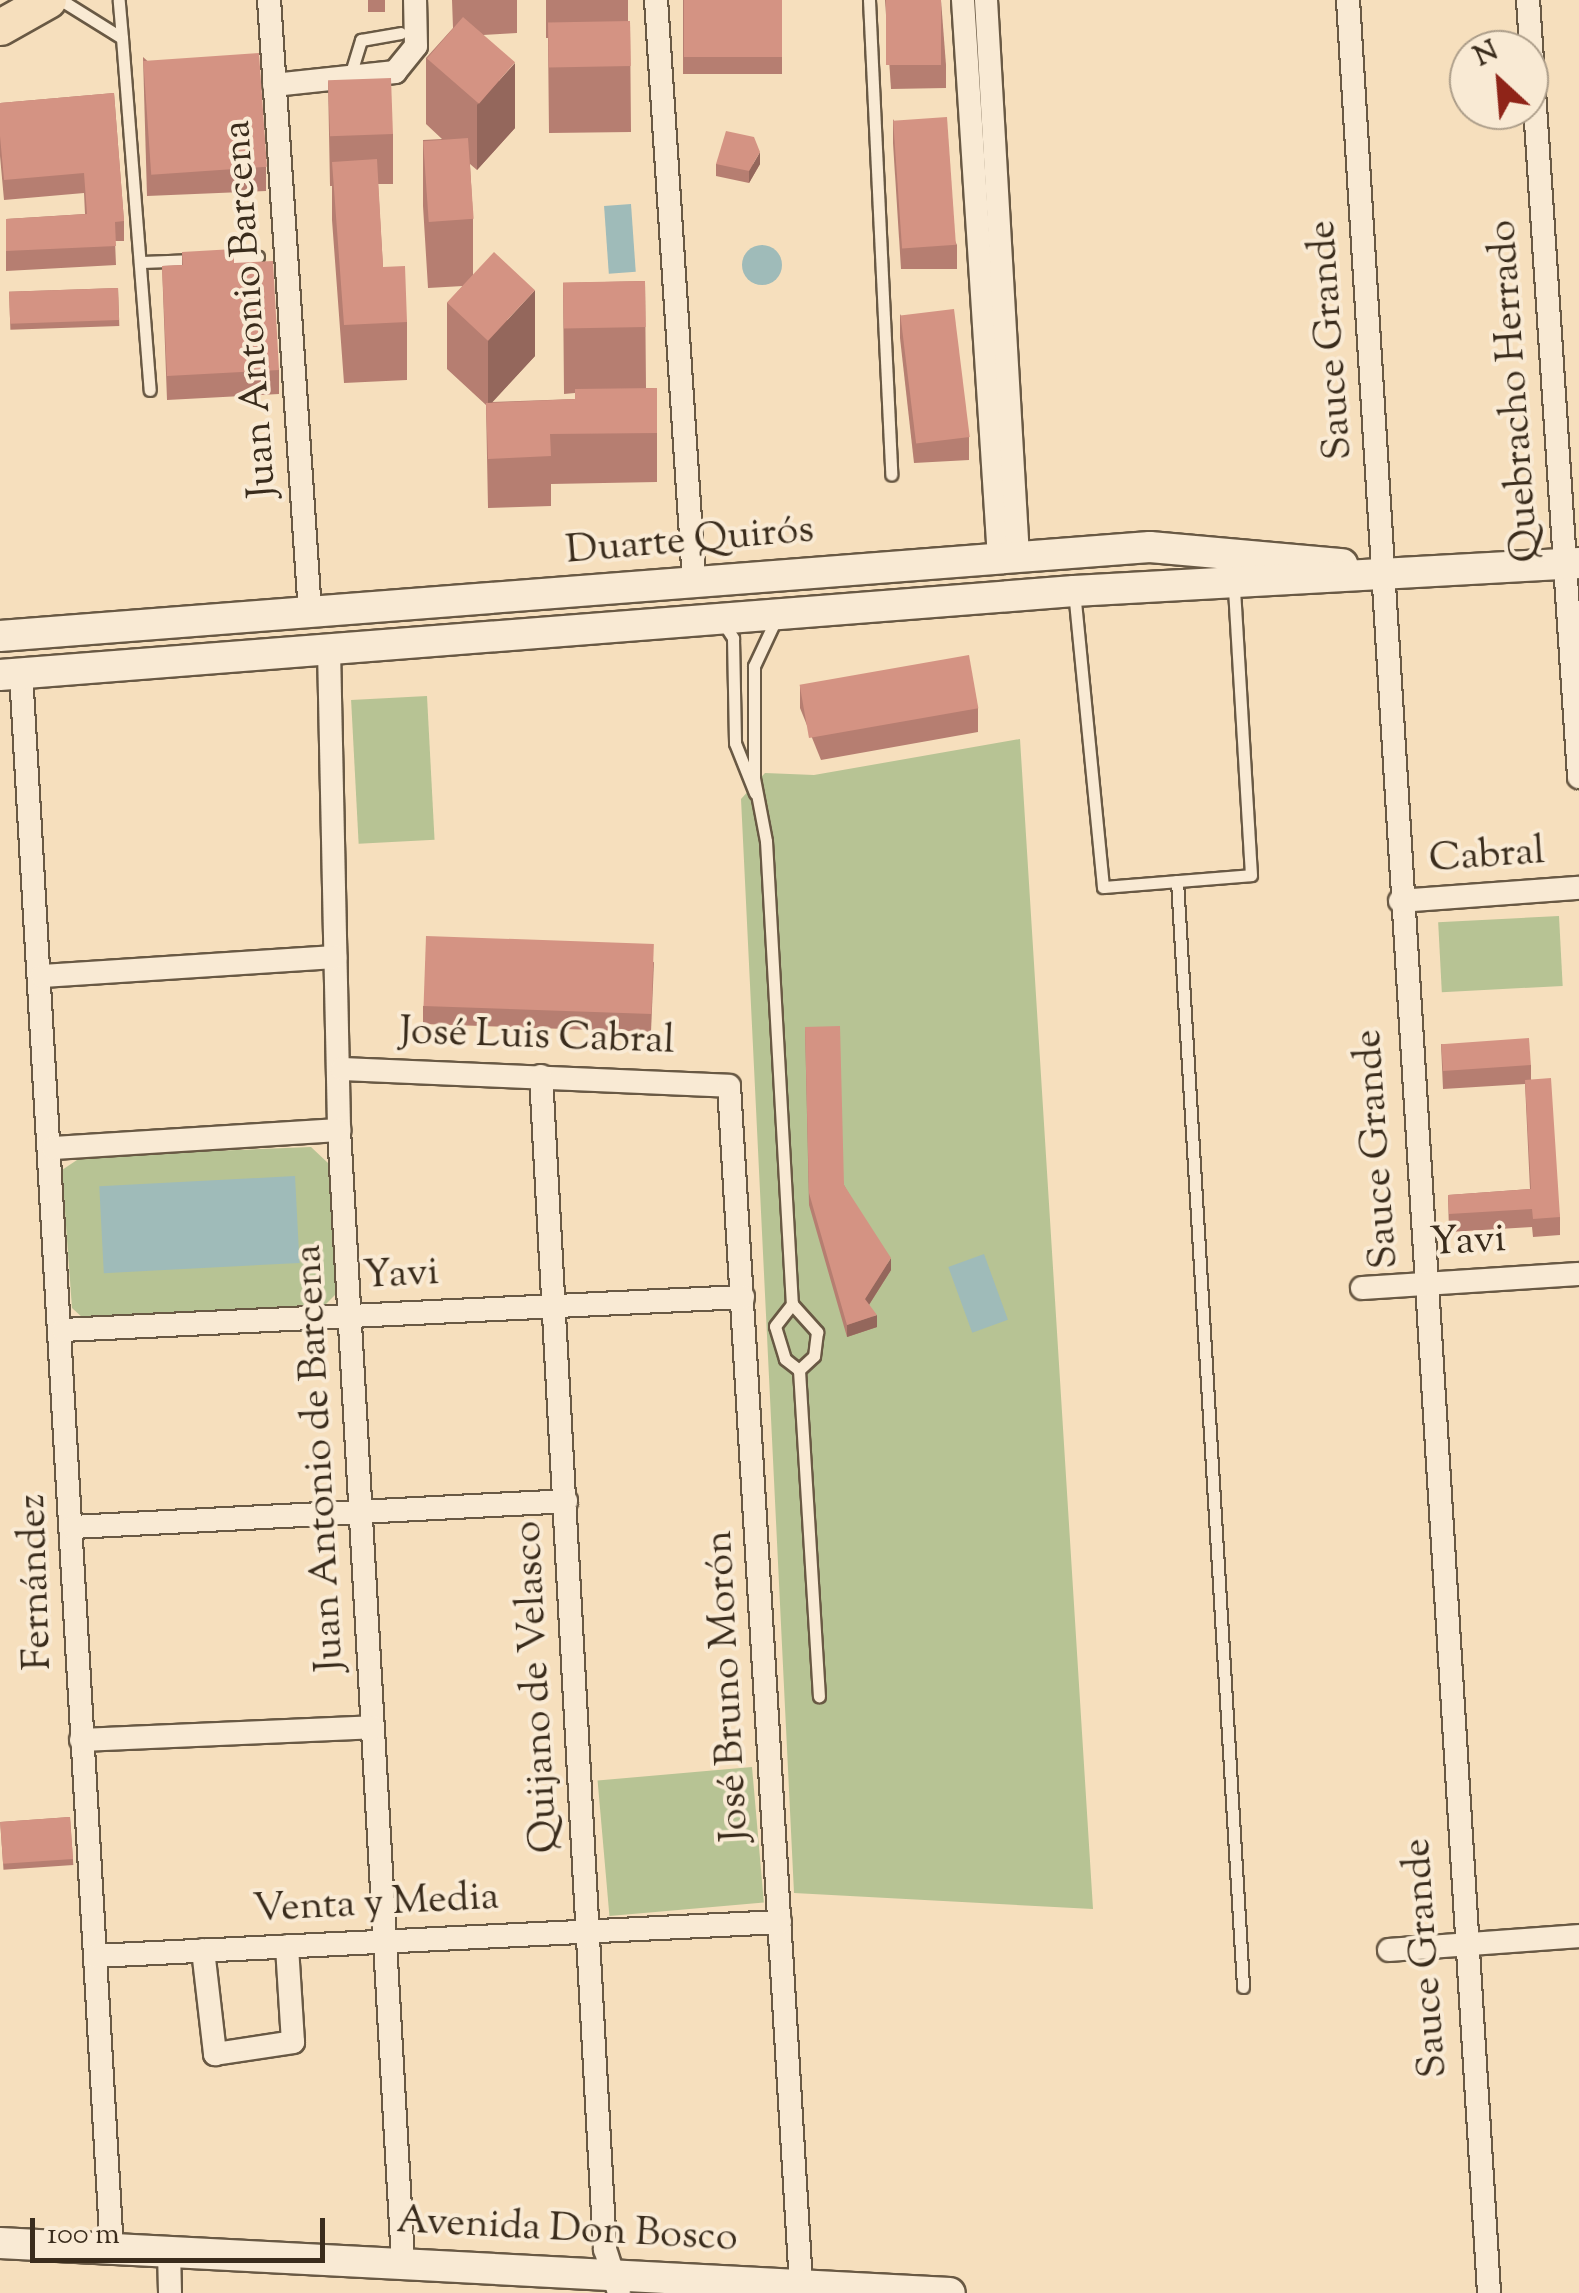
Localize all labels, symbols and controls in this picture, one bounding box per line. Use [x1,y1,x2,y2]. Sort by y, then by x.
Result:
north arrow [1449,30,1549,130]
text: N [1468,32,1506,78]
street label: Juan Antonio Barcena [215,118,289,500]
street label: Sauce Grande [1300,218,1364,462]
street label: Quebracho Herrado [1480,218,1552,564]
street label: Duarte Quirós [564,507,816,577]
street label: Cabral [1427,829,1547,885]
street label: José Luis Cabral [399,1009,675,1067]
street label: Sauce Grande [1346,1027,1410,1271]
street label: Yavi [1429,1217,1507,1269]
street label: Juan Antonio de Barcena [286,1243,356,1673]
street label: Yavi [362,1250,440,1302]
street label: Fernández [10,1493,64,1671]
street label: Quijano de Velasco [505,1520,571,1854]
street label: José Bruno Morón [697,1529,761,1843]
street label: Sauce Grande [1395,1836,1459,2080]
street label: Venta y Media [252,1875,500,1935]
scale bar [35,2198,330,2260]
street label: Avenida Don Bosco [395,2198,739,2264]
text: 100 m [47,2214,120,2257]

